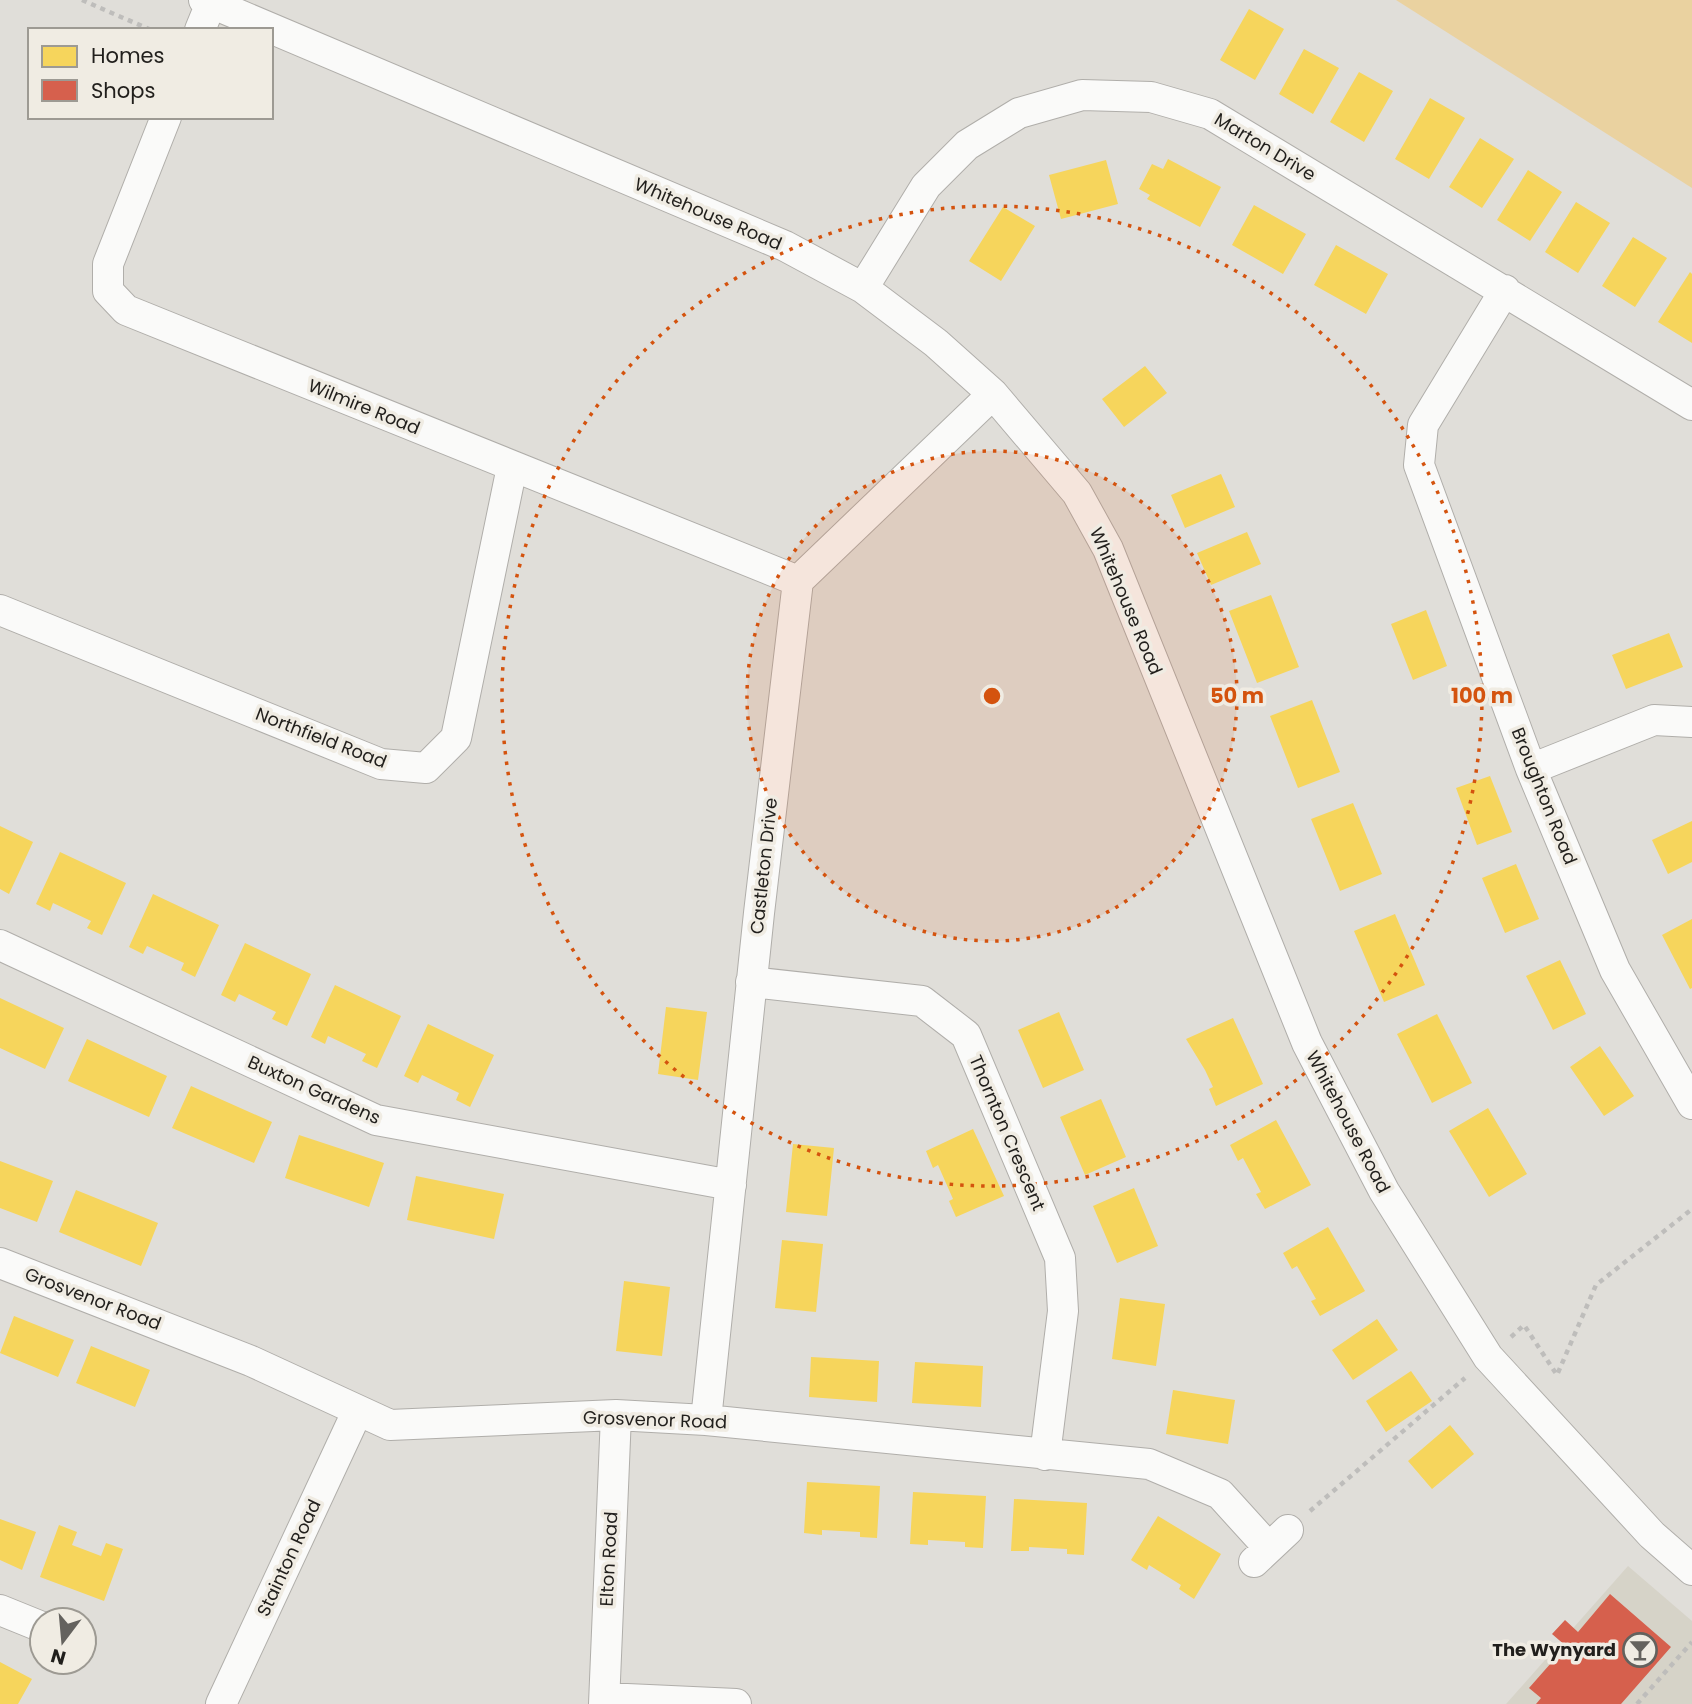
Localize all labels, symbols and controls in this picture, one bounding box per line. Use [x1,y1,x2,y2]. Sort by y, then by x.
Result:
legend [28,28,273,119]
text: Homes [91,41,165,70]
text: Shops [91,76,155,105]
street label: Marton Drive [1210,107,1321,187]
street label: Whitehouse Road [631,171,786,256]
street label: Wilmire Road [304,373,424,440]
street label: Whitehouse Road [1084,523,1169,678]
text: 50 m [1210,681,1264,710]
text: 100 m [1451,681,1513,710]
centre of rings [980,684,1004,708]
street label: Northfield Road [252,701,390,774]
street label: Broughton Road [1506,724,1583,868]
street label: Castleton Drive [744,796,783,935]
street label: Whitehouse Road [1300,1046,1397,1197]
street label: Buxton Gardens [244,1049,384,1130]
street label: Thornton Crescent [963,1051,1052,1214]
street label: Grosvenor Road [21,1261,165,1336]
street label: Grosvenor Road [582,1404,728,1435]
street label: Stainton Road [251,1495,327,1620]
street label: Elton Road [594,1511,623,1607]
north arrow [28,1606,98,1676]
bar icon: The Wynyard [1621,1631,1659,1669]
place label: The Wynyard [1492,1637,1616,1662]
text: N [48,1642,69,1672]

